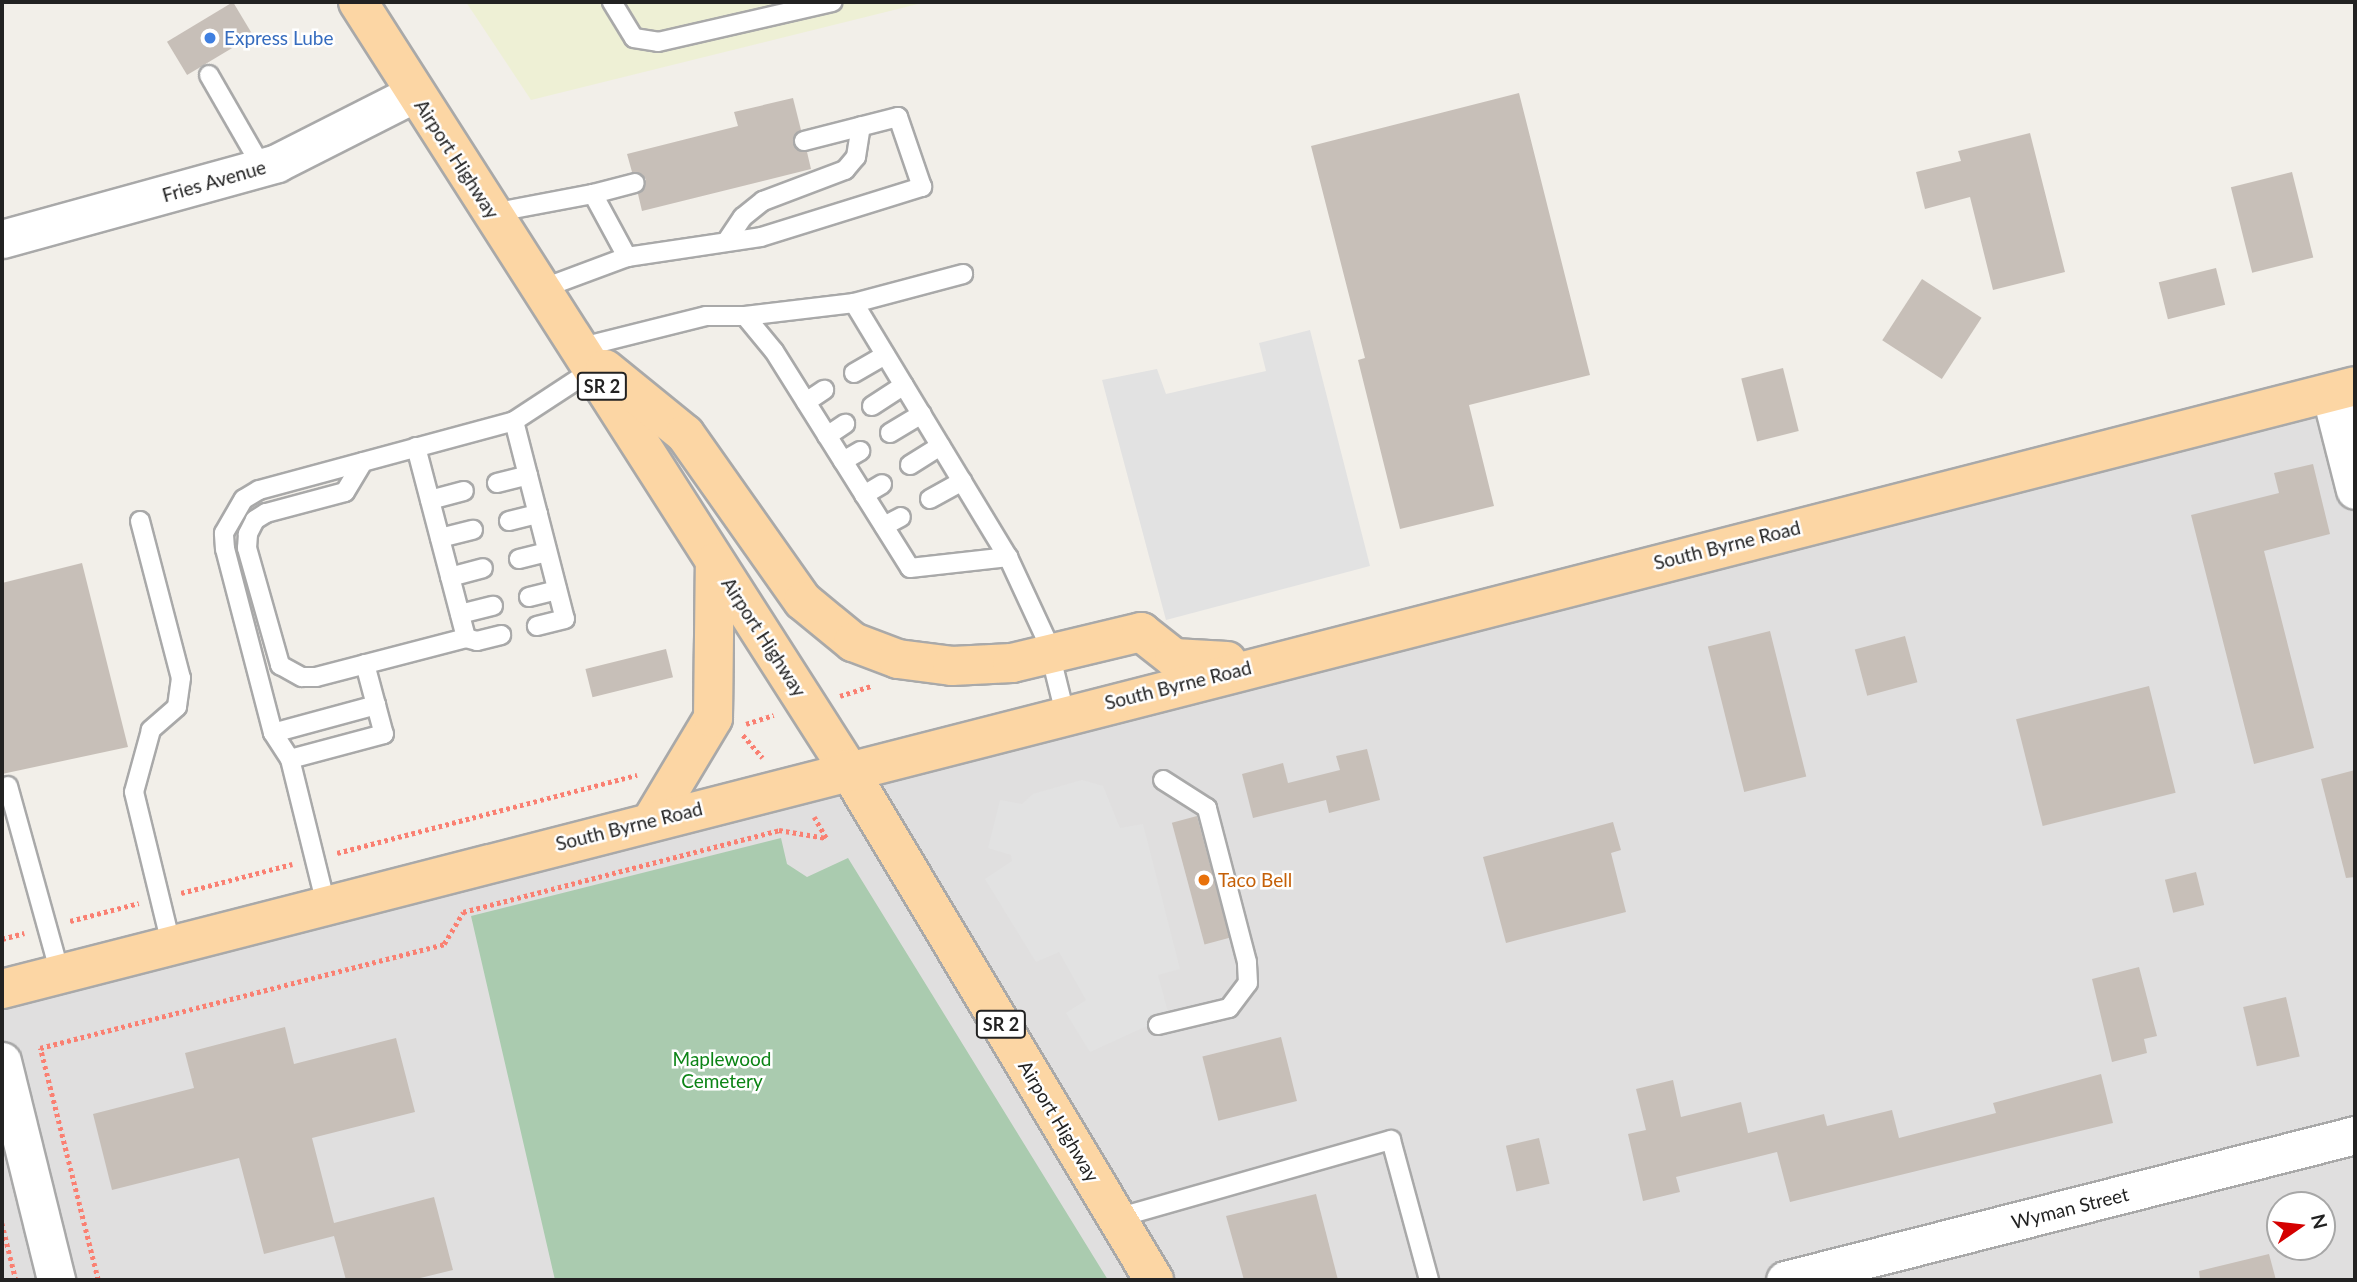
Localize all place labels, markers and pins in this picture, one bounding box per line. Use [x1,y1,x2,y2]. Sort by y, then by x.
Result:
place label: Express Lube [224,27,333,49]
marker: Express Lube [202,30,218,46]
place label: Taco Bell [1218,869,1292,891]
marker: Taco Bell [1196,872,1212,888]

